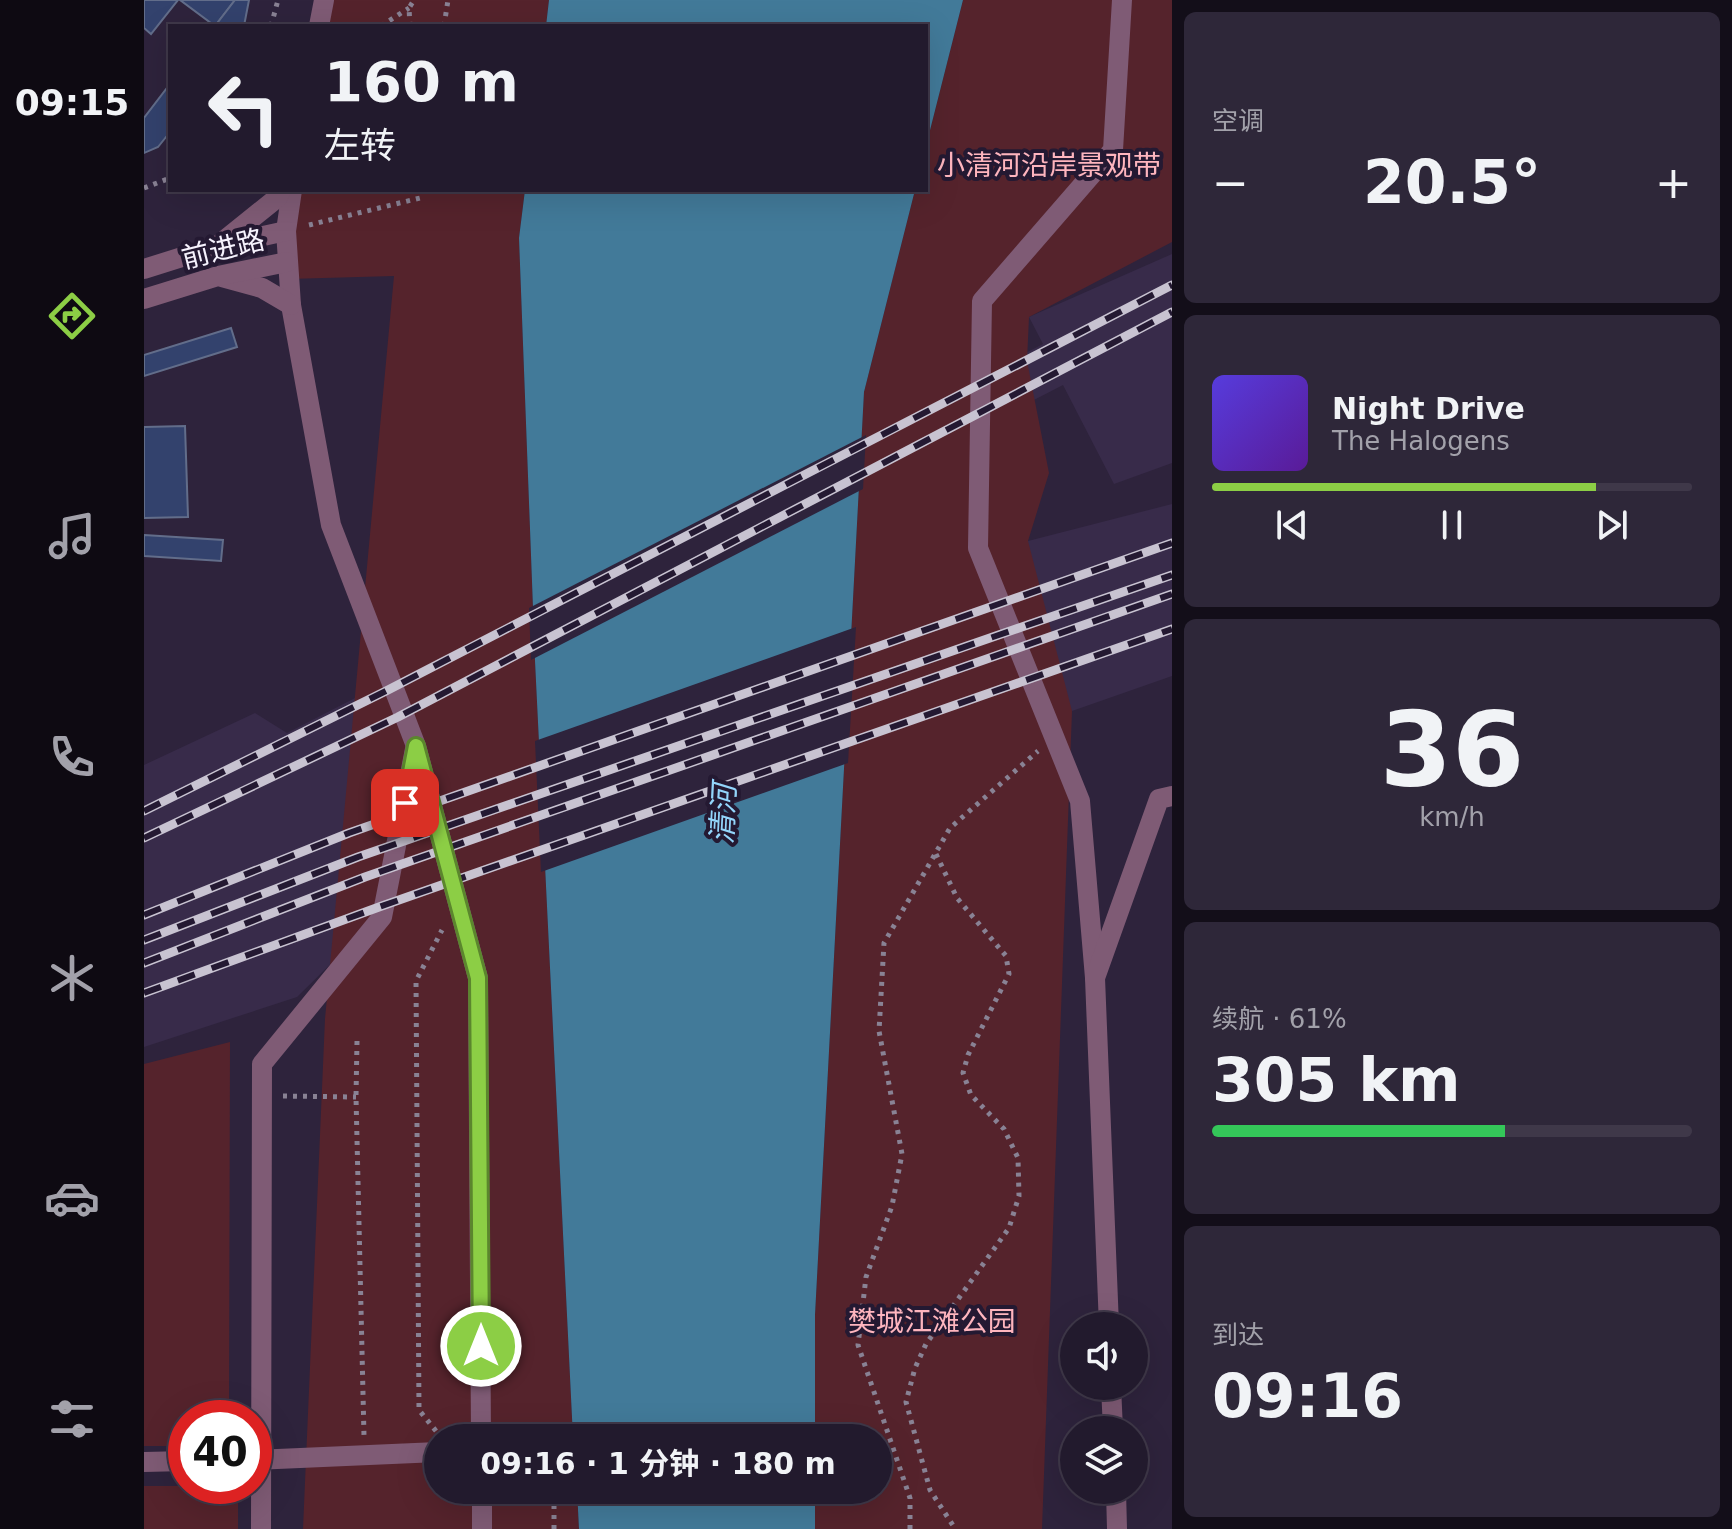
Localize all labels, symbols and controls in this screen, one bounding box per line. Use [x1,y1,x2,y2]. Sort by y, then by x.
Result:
text: 160 m [324,49,519,114]
icon: left [192,56,296,160]
text: 09:15 [15,82,129,123]
text: 空调 [1212,106,1264,136]
text: 左转 [324,125,396,166]
text: 20.5° [1363,147,1541,217]
park label: 小清河沿岸景观带 [937,149,1161,182]
text: − [1212,157,1249,208]
text: + [1655,157,1692,208]
street label: 前进路 [178,223,268,275]
icon: directions [44,288,100,344]
text: Night Drive [1332,391,1525,426]
text: The Halogens [1332,426,1510,456]
icon: previous [1270,503,1314,547]
icon: pause [1430,503,1474,547]
icon: next [1590,503,1634,547]
icon: music [44,508,100,564]
text: 36 [1380,689,1524,811]
icon: phone [44,729,100,785]
pin [371,769,439,837]
water label: 清河 [704,778,742,845]
icon: arrive [383,781,427,825]
text: km/h [1419,802,1485,832]
icon: climate [44,950,100,1006]
text: 续航 · 61% [1212,1004,1347,1034]
text: 305 km [1212,1045,1461,1115]
icon: car [44,1170,100,1226]
position arrow [439,1304,523,1388]
park label: 樊城江滩公园 [848,1305,1016,1338]
map controls [1060,1312,1148,1504]
button: sound [1060,1312,1148,1400]
text: 到达 [1212,1320,1264,1350]
text: 09:16 [1212,1361,1403,1431]
icon: filters [44,1391,100,1447]
speed limit sign: 40 [168,1400,272,1504]
button: layers [1060,1416,1148,1504]
text: 09:16 · 1 分钟 · 180 m [480,1446,836,1481]

